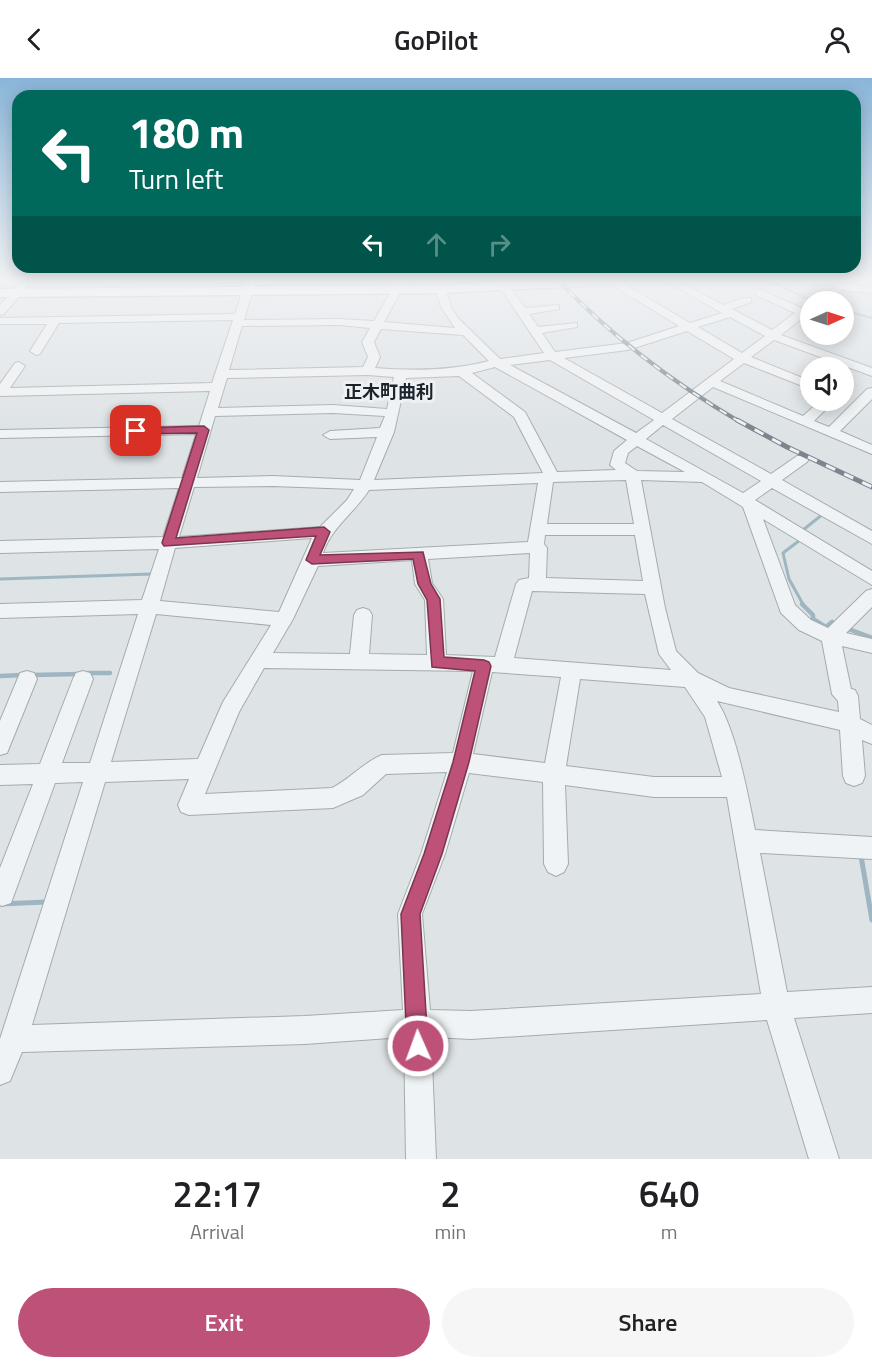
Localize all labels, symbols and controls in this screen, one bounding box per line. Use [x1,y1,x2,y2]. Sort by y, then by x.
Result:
text: GoPilot [394,19,478,60]
icon: back [18,23,51,56]
icon: person [821,23,854,56]
text: 180 m [129,100,244,164]
icon: left [30,114,108,192]
text: Turn left [129,158,223,199]
icon: left [357,228,390,261]
icon: ahead [420,228,453,261]
icon: right [483,228,516,261]
north arrow [800,291,854,345]
map controls [800,291,854,411]
button: sound [800,357,854,411]
district label: 正木町曲利 [344,378,434,405]
pin [110,405,161,456]
icon: arrive [119,414,152,447]
position arrow [386,1014,450,1078]
text: 22:17 [173,1166,262,1221]
text: 2 [440,1166,460,1221]
text: 640 [639,1166,699,1221]
text: Arrival [190,1216,244,1247]
text: min [434,1216,466,1247]
text: m [661,1216,677,1247]
button: Exit [18,1288,430,1357]
button: Share [442,1288,854,1357]

